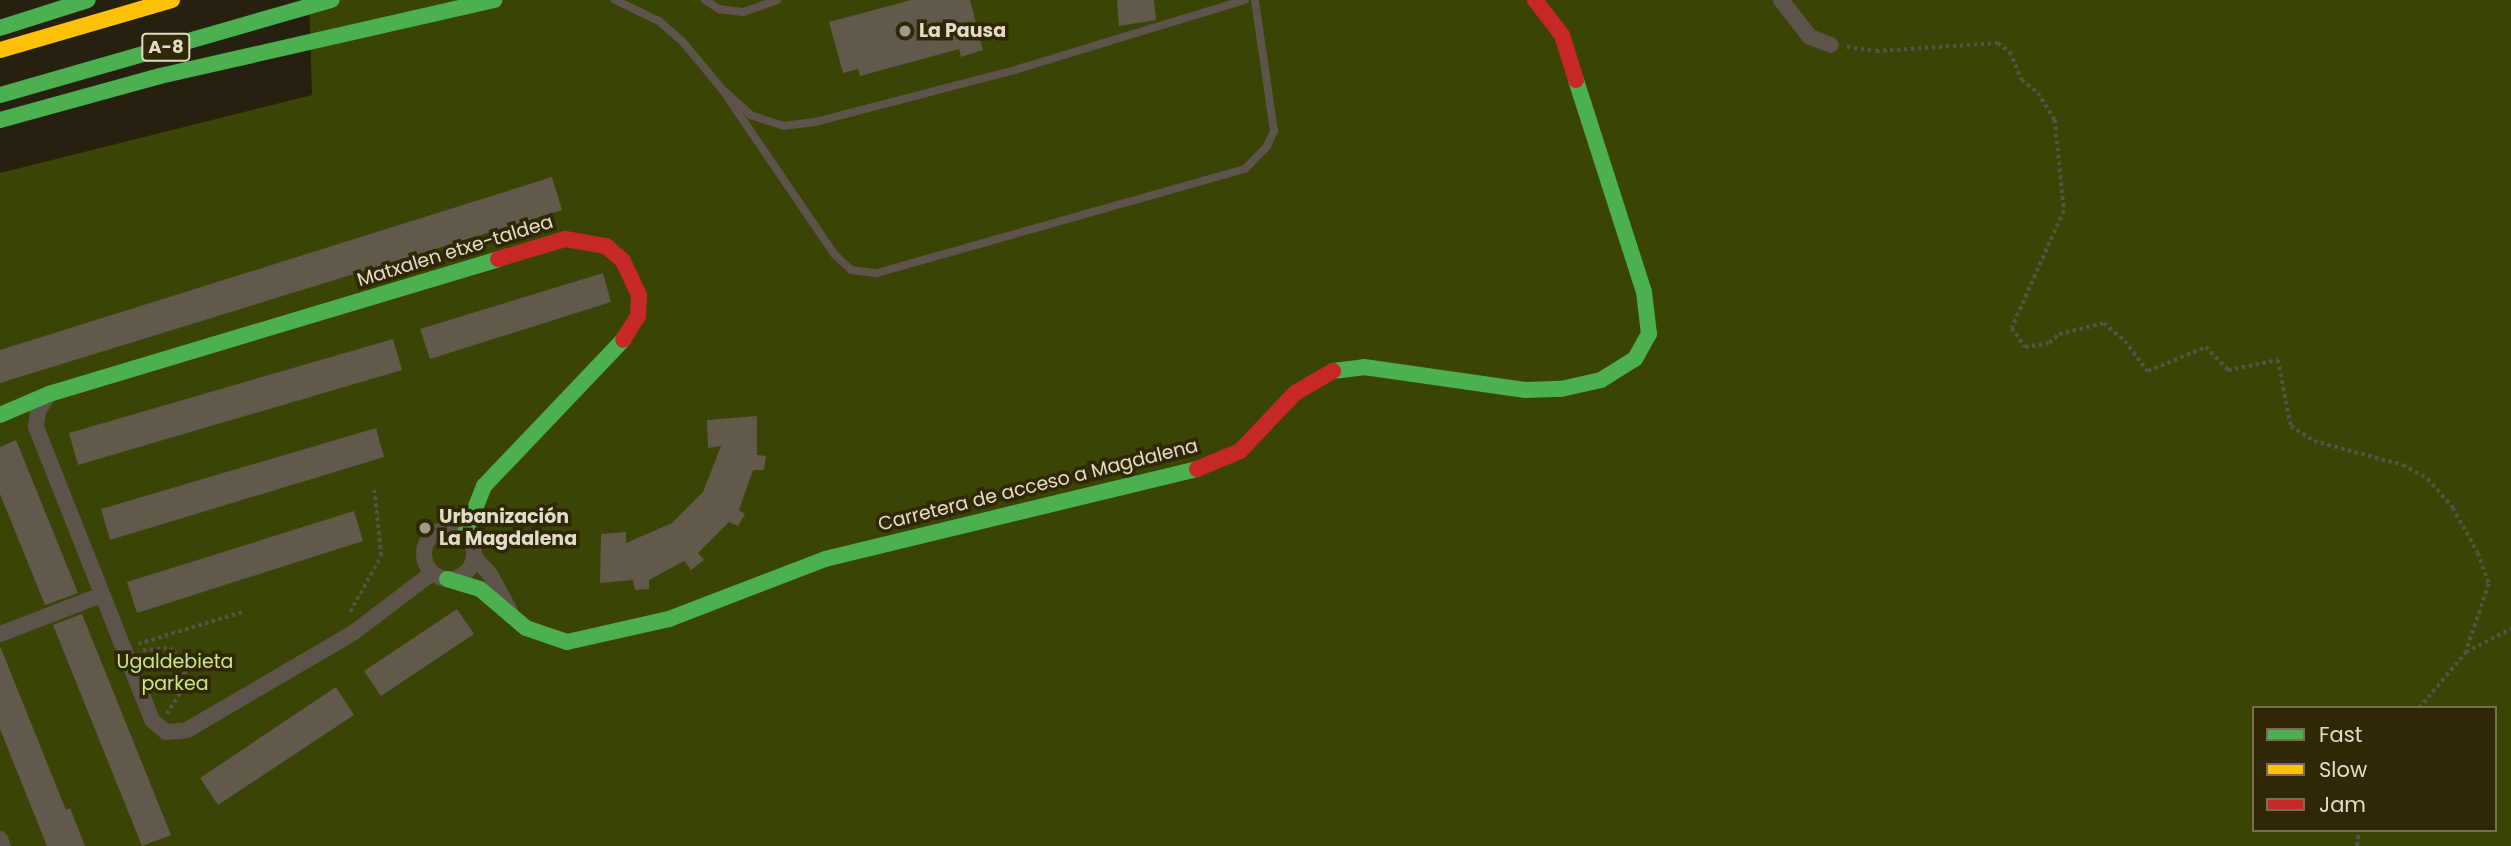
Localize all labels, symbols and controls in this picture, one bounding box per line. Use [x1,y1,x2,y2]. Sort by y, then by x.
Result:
place label: La Pausa [919,20,1006,42]
marker: La Pausa [897,23,913,39]
road number: A-8 [140,32,192,62]
street label: Matxalen etxe-taldea [354,210,556,292]
street label: Carretera de acceso a Magdalena [876,434,1200,536]
place label: Urbanización La Magdalena [439,506,577,550]
marker: Urbanización La Magdalena [417,520,433,536]
park label: Ugaldebieta parkea [117,651,233,695]
legend [2252,706,2497,832]
text: Fast [2319,720,2362,749]
text: Slow [2319,755,2367,784]
text: Jam [2319,790,2366,819]

